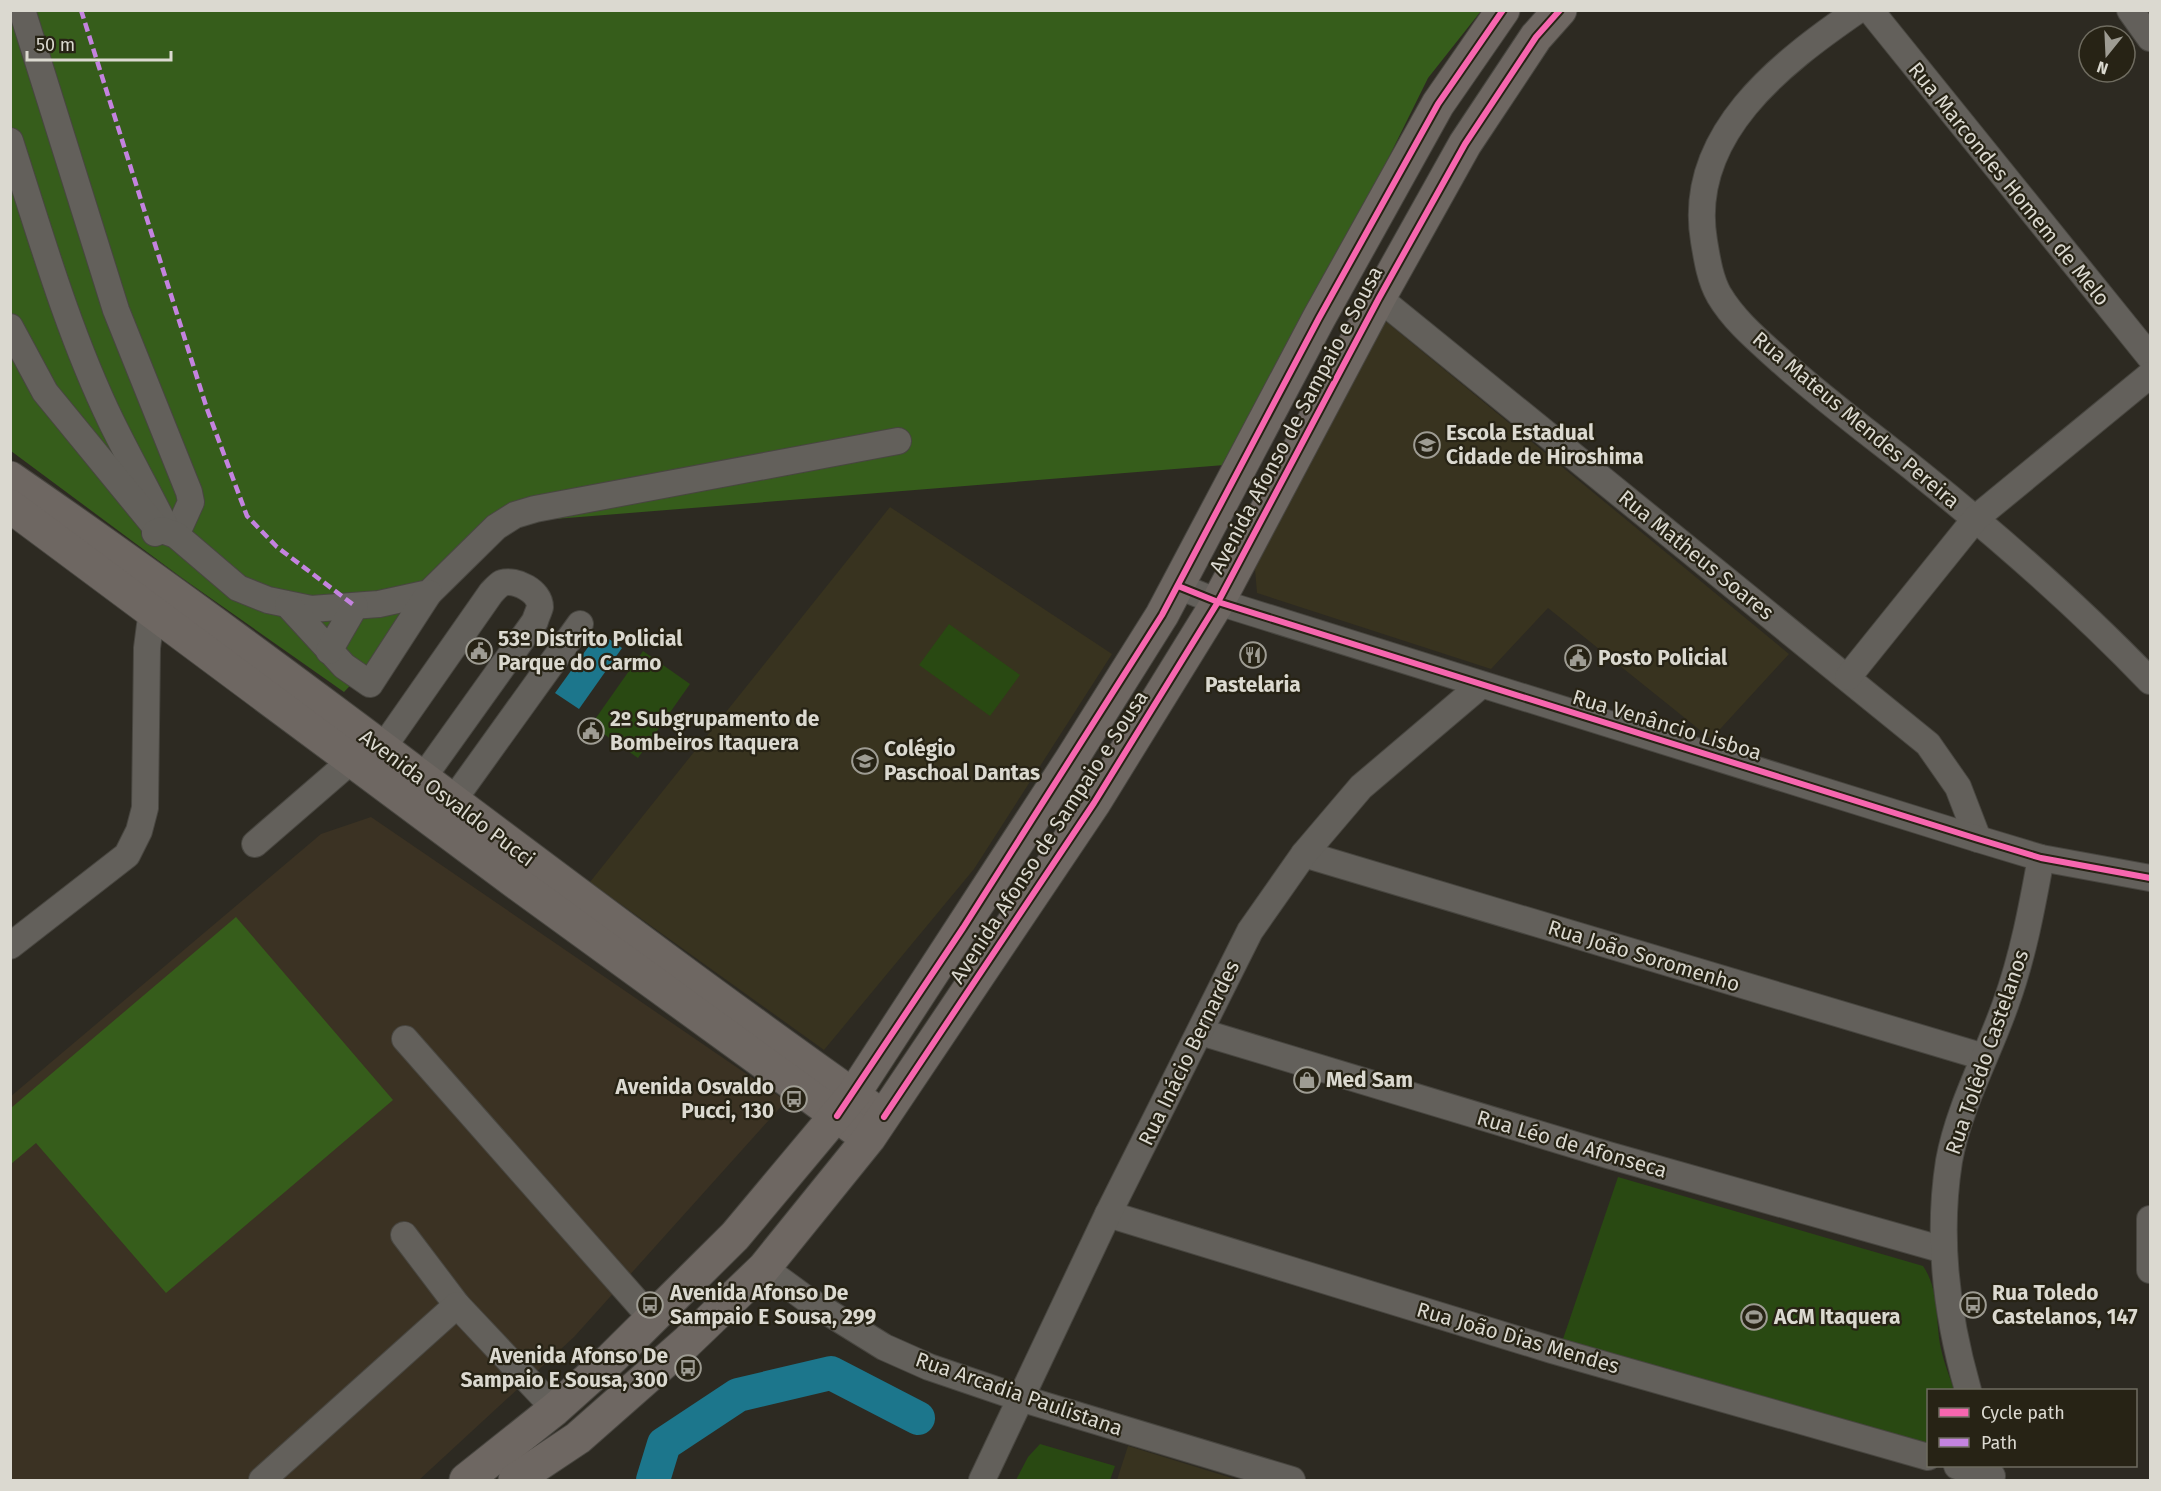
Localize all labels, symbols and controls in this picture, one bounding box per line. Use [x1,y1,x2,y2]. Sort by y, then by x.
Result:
scale bar [27,24,171,62]
north arrow [2077,24,2137,84]
text: 50 m [36,34,75,56]
street label: Rua Marcondes Homem de Melo [1903,57,2115,311]
text: N [2095,57,2110,78]
street label: Avenida Afonso de Sampaio e Sousa [1204,262,1388,578]
street label: Rua Mateus Mendes Pereira [1747,326,1965,514]
place label: Escola Estadual Cidade de Hiroshima [1446,420,1644,470]
school or university icon: Escola Estadual Cidade de Hiroshima [1412,430,1442,460]
street label: Rua Matheus Soares [1613,484,1779,626]
place label: 53º Distrito Policial Parque do Carmo [498,626,683,676]
public building icon: 53º Distrito Policial Parque do Carmo [464,636,494,666]
restaurant icon: Pastelaria [1238,640,1268,670]
public building icon: Posto Policial [1563,643,1593,673]
place label: Posto Policial [1598,645,1728,671]
place label: Pastelaria [1205,672,1301,698]
street label: Rua Venâncio Lisboa [1569,684,1765,766]
street label: Avenida Afonso de Sampaio e Sousa [944,685,1154,989]
place label: 2º Subgrupamento de Bombeiros Itaquera [610,706,820,756]
public building icon: 2º Subgrupamento de Bombeiros Itaquera [576,716,606,746]
street label: Avenida Osvaldo Pucci [354,724,540,872]
place label: Colégio Paschoal Dantas [884,736,1040,786]
school or university icon: Colégio Paschoal Dantas [850,746,880,776]
street label: Rua João Soromenho [1545,914,1743,998]
street label: Rua Tolêdo Castelanos [1940,946,2034,1158]
street label: Rua Inácio Bernardes [1133,956,1245,1150]
shop icon: Med Sam [1292,1065,1322,1095]
place label: Med Sam [1326,1067,1413,1093]
place label: Avenida Osvaldo Pucci, 130 [614,1074,774,1124]
bus stop icon: Avenida Osvaldo Pucci, 130 [779,1084,809,1114]
street label: Rua Léo de Afonseca [1474,1104,1670,1184]
place label: Avenida Afonso De Sampaio E Sousa, 299 [669,1280,876,1330]
place label: Rua Toledo Castelanos, 147 [1992,1280,2138,1330]
bus stop icon: Avenida Afonso De Sampaio E Sousa, 299 [635,1290,665,1320]
bus stop icon: Rua Toledo Castelanos, 147 [1958,1290,1988,1320]
street label: Rua João Dias Mendes [1414,1297,1622,1379]
sports icon: ACM Itaquera [1739,1302,1769,1332]
place label: ACM Itaquera [1773,1304,1901,1330]
place label: Avenida Afonso De Sampaio E Sousa, 300 [460,1343,668,1393]
street label: Rua Arcadia Paulistana [912,1346,1126,1442]
bus stop icon: Avenida Afonso De Sampaio E Sousa, 300 [673,1353,703,1383]
legend [1927,1389,2137,1467]
text: Cycle path [1981,1402,2065,1424]
text: Path [1981,1432,2017,1454]

